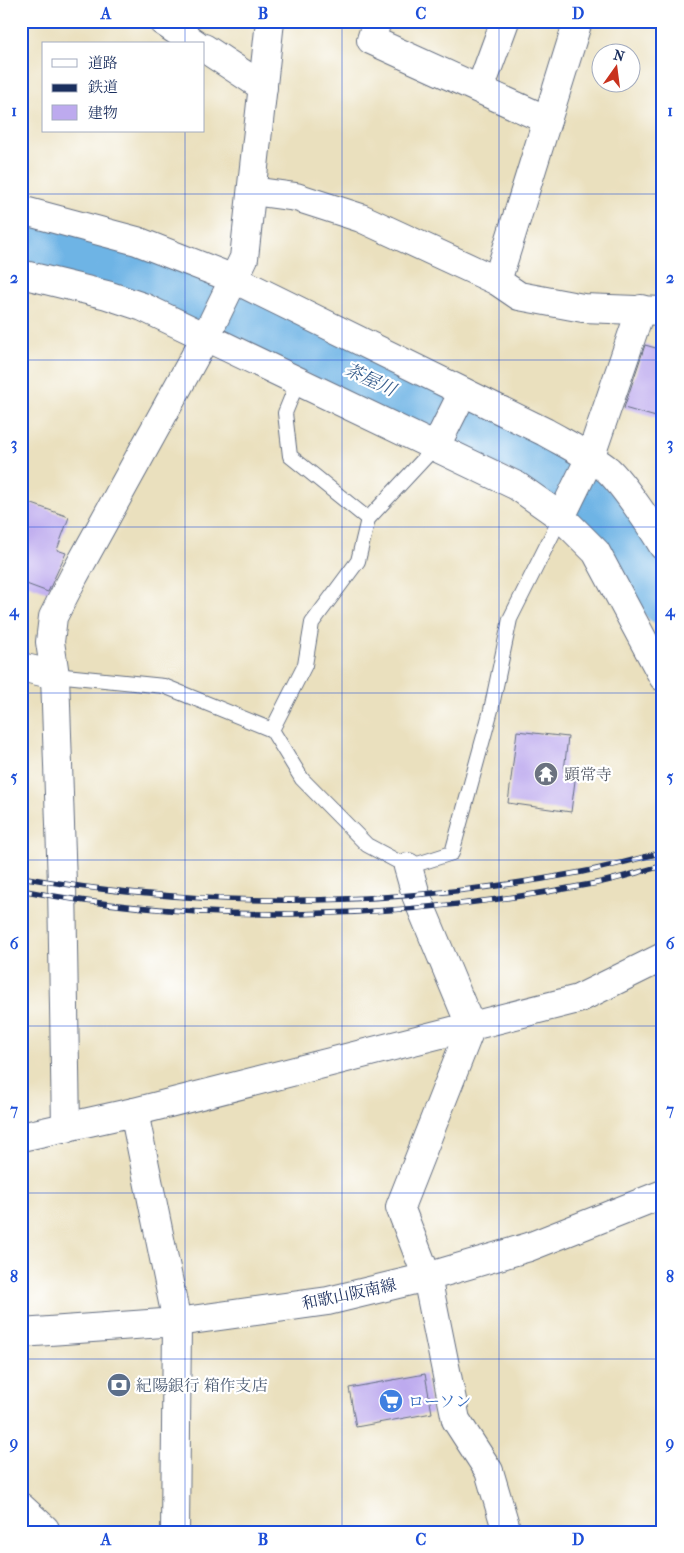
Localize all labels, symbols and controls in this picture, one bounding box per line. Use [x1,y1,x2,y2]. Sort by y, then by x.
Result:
text: A [100,4,112,23]
text: B [258,4,268,23]
text: C [416,4,427,23]
text: D [572,4,584,23]
legend [42,42,205,132]
north arrow [592,42,642,92]
text: N [612,46,627,65]
text: 道路 [88,54,118,72]
text: 鉄道 [88,78,118,96]
text: 1 [11,101,17,120]
text: 1 [667,101,673,120]
text: 建物 [88,104,118,122]
text: 2 [10,268,18,287]
text: 2 [666,268,674,287]
water label: 茶屋川 [341,359,401,402]
text: 3 [11,434,17,454]
text: 3 [667,434,673,454]
text: 4 [8,601,20,621]
text: 4 [664,601,676,621]
temple icon: 顕常寺 [533,761,559,787]
place label: 顕常寺 [564,765,612,784]
text: 5 [11,767,18,786]
text: 5 [667,767,674,786]
text: 6 [10,934,19,953]
text: 6 [666,934,675,953]
text: 7 [9,1100,18,1119]
text: 7 [665,1100,674,1119]
text: 8 [10,1267,18,1286]
text: 8 [666,1267,674,1286]
street label: 和歌山阪南線 [300,1275,398,1313]
bank icon: 紀陽銀行 箱作支店 [106,1372,132,1398]
place label: 紀陽銀行 箱作支店 [136,1376,267,1395]
supermarket icon: ローソン [378,1388,404,1414]
place label: ローソン [408,1392,471,1411]
text: 9 [9,1433,18,1453]
text: 9 [665,1433,674,1453]
text: A [100,1530,112,1549]
text: B [258,1530,268,1549]
text: C [416,1530,427,1549]
text: D [572,1530,584,1549]

